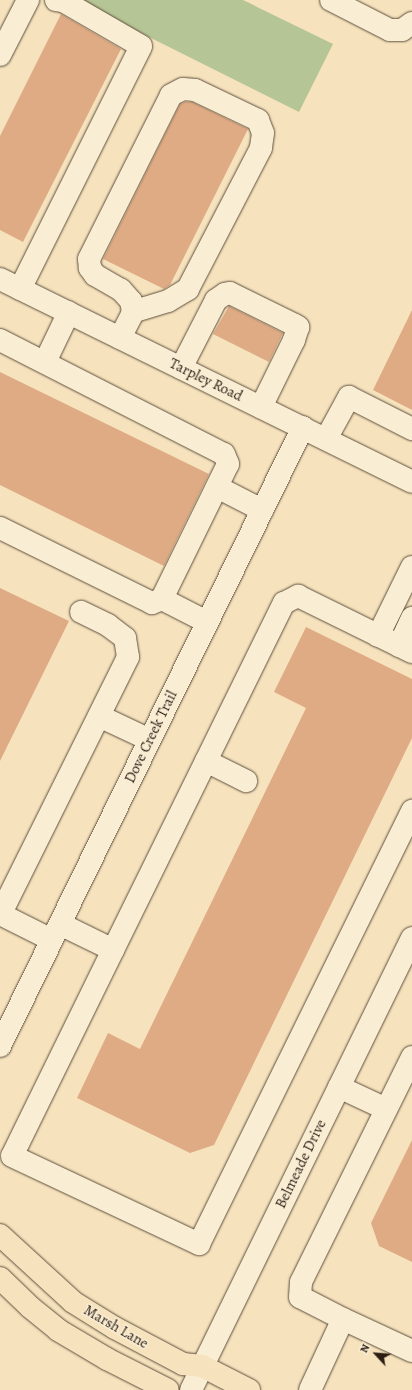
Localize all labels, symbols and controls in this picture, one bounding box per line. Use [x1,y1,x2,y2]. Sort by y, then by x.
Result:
street label: Tarpley Road [166,355,246,405]
street label: Dove Creek Trail [121,688,181,786]
street label: Belmeade Drive [272,1117,330,1211]
street label: Marsh Lane [80,1301,152,1353]
north arrow [356,1334,396,1374]
text: N [356,1342,373,1355]

